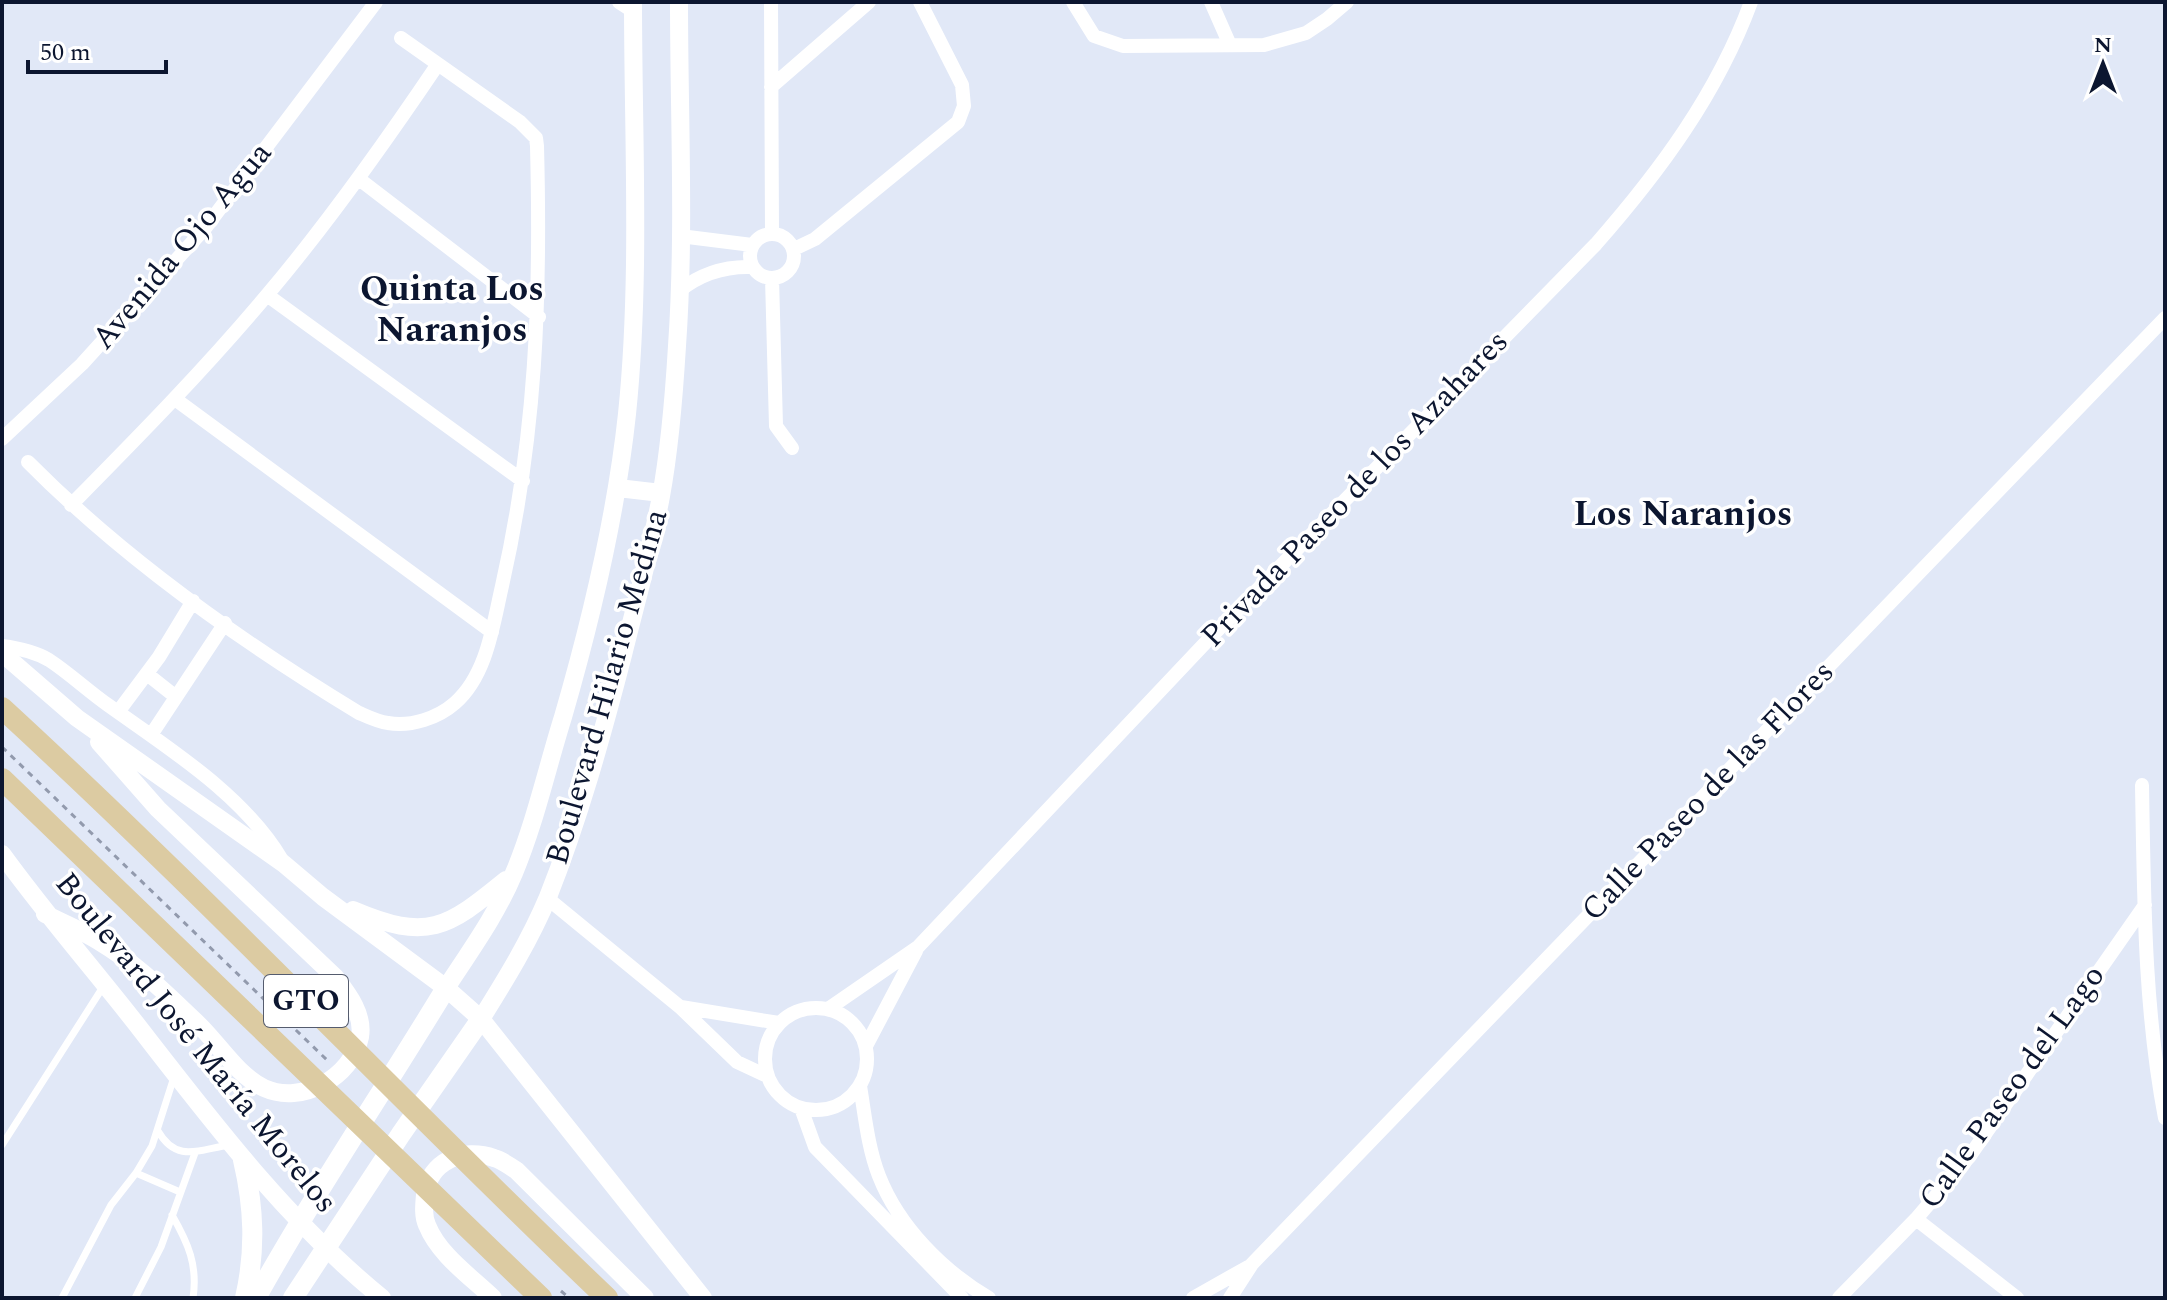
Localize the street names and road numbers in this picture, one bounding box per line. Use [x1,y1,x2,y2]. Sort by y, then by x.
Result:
street label: Avenida Ojo Agua [80,131,284,361]
street label: Privada Paseo de los Azahares [1190,319,1520,659]
street label: Boulevard Hilario Medina [533,503,681,871]
street label: Calle Paseo de las Flores [1570,649,1846,933]
street label: Boulevard José María Morelos [43,862,349,1224]
street label: Calle Paseo del Lago [1906,954,2118,1220]
road number: GTO [264,975,348,1027]

